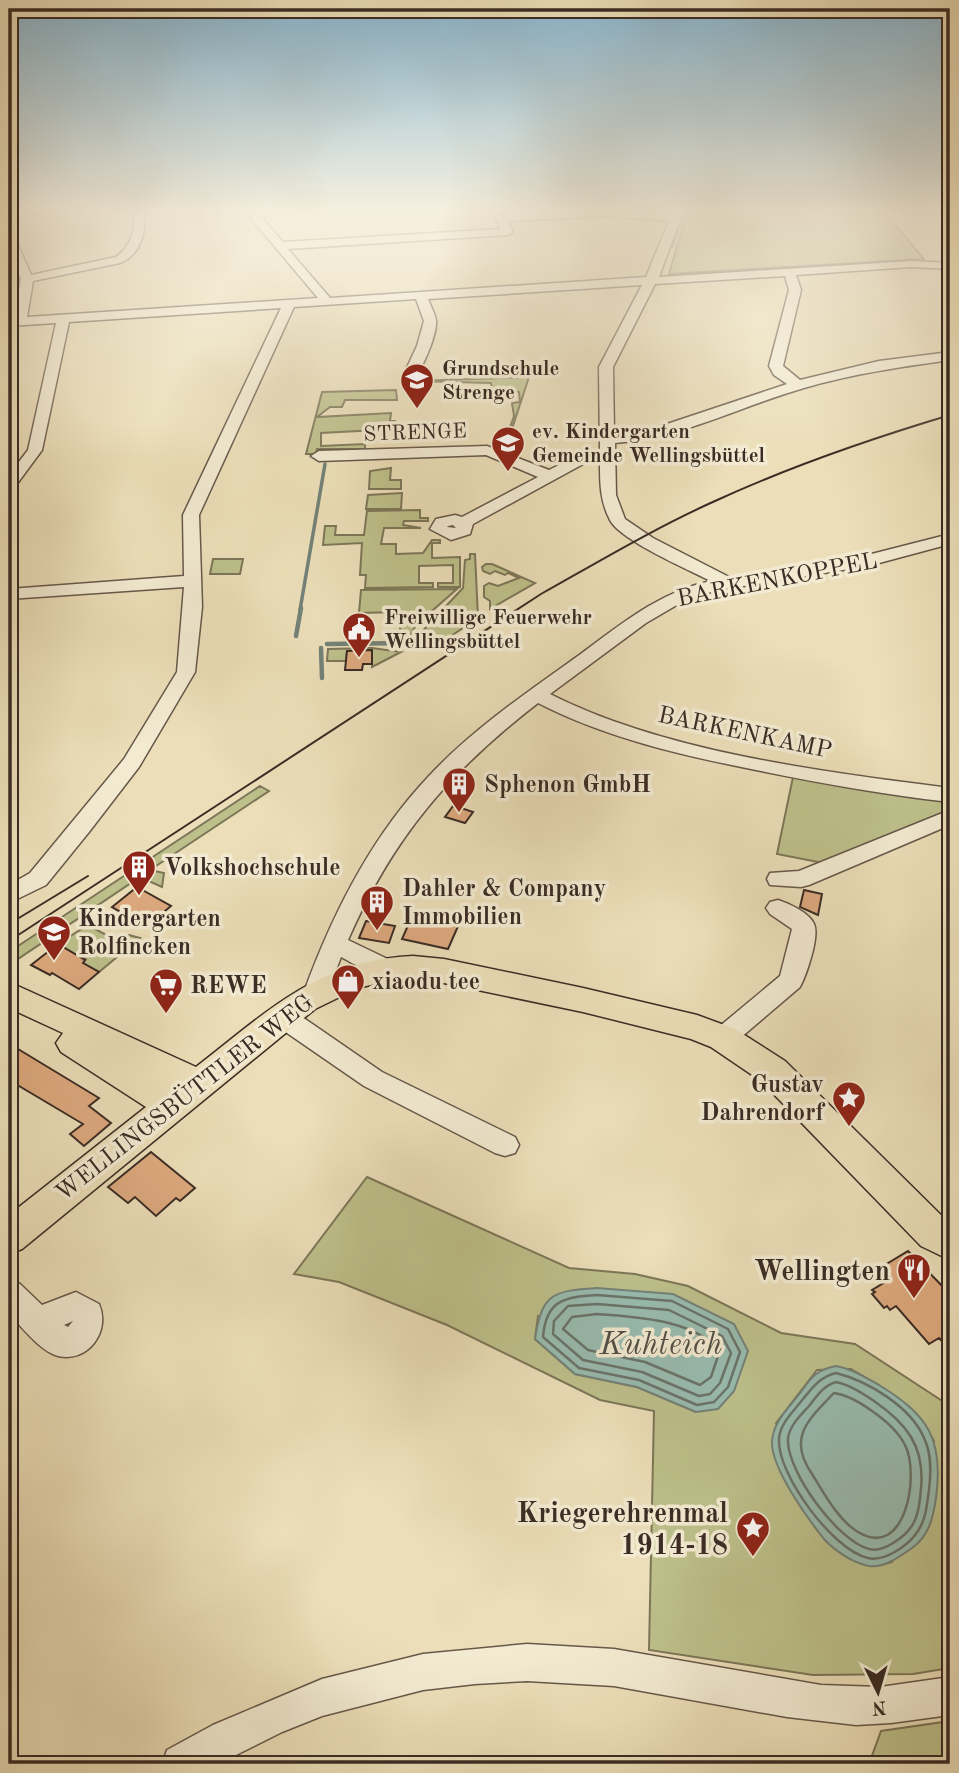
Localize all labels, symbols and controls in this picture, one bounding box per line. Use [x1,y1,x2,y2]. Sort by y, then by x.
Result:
place label: Grundschule Strenge [442,359,559,404]
school or university icon: Grundschule Strenge [398,361,436,410]
street label: STRENGE [363,421,467,446]
place label: ev. Kindergarten Gemeinde Wellingsbüttel [532,422,765,467]
school or university icon: ev. Kindergarten Gemeinde Wellingsbüttel [489,424,527,473]
street label: BARKENKOPPEL [675,550,880,612]
place label: Freiwillige Feuerwehr Wellingsbüttel [384,608,592,653]
public building icon: Freiwillige Feuerwehr Wellingsbüttel [340,610,378,659]
street label: BARKENKAMP [655,704,834,764]
building icon: Sphenon GmbH [440,765,478,814]
place label: Sphenon GmbH [484,774,651,798]
building icon: Volkshochschule [120,848,158,897]
place label: Volkshochschule [164,857,341,881]
place label: Dahler & Company Immobilien [402,878,606,930]
building icon: Dahler & Company Immobilien [358,883,396,932]
place label: Kindergarten Rolfincken [78,908,221,960]
school or university icon: Kindergarten Rolfincken [35,913,73,962]
shop icon: xiaodu tee [329,962,367,1011]
supermarket icon: REWE [147,966,185,1015]
place label: xiaodu tee [372,971,480,995]
place label: REWE [190,975,266,999]
street label: WELLINGSBÜTTLER WEG [49,988,319,1206]
place label: Gustav Dahrendorf [701,1074,826,1126]
place icon: Gustav Dahrendorf [830,1079,868,1128]
restaurant icon: Wellingten [895,1251,933,1300]
place label: Wellingten [754,1259,890,1287]
water label: Kuhteich [599,1330,722,1362]
place label: Kriegerehrenmal 1914-18 [517,1501,728,1561]
place icon: Kriegerehrenmal 1914-18 [734,1509,772,1558]
north arrow [844,1658,914,1728]
text: N [871,1696,887,1717]

